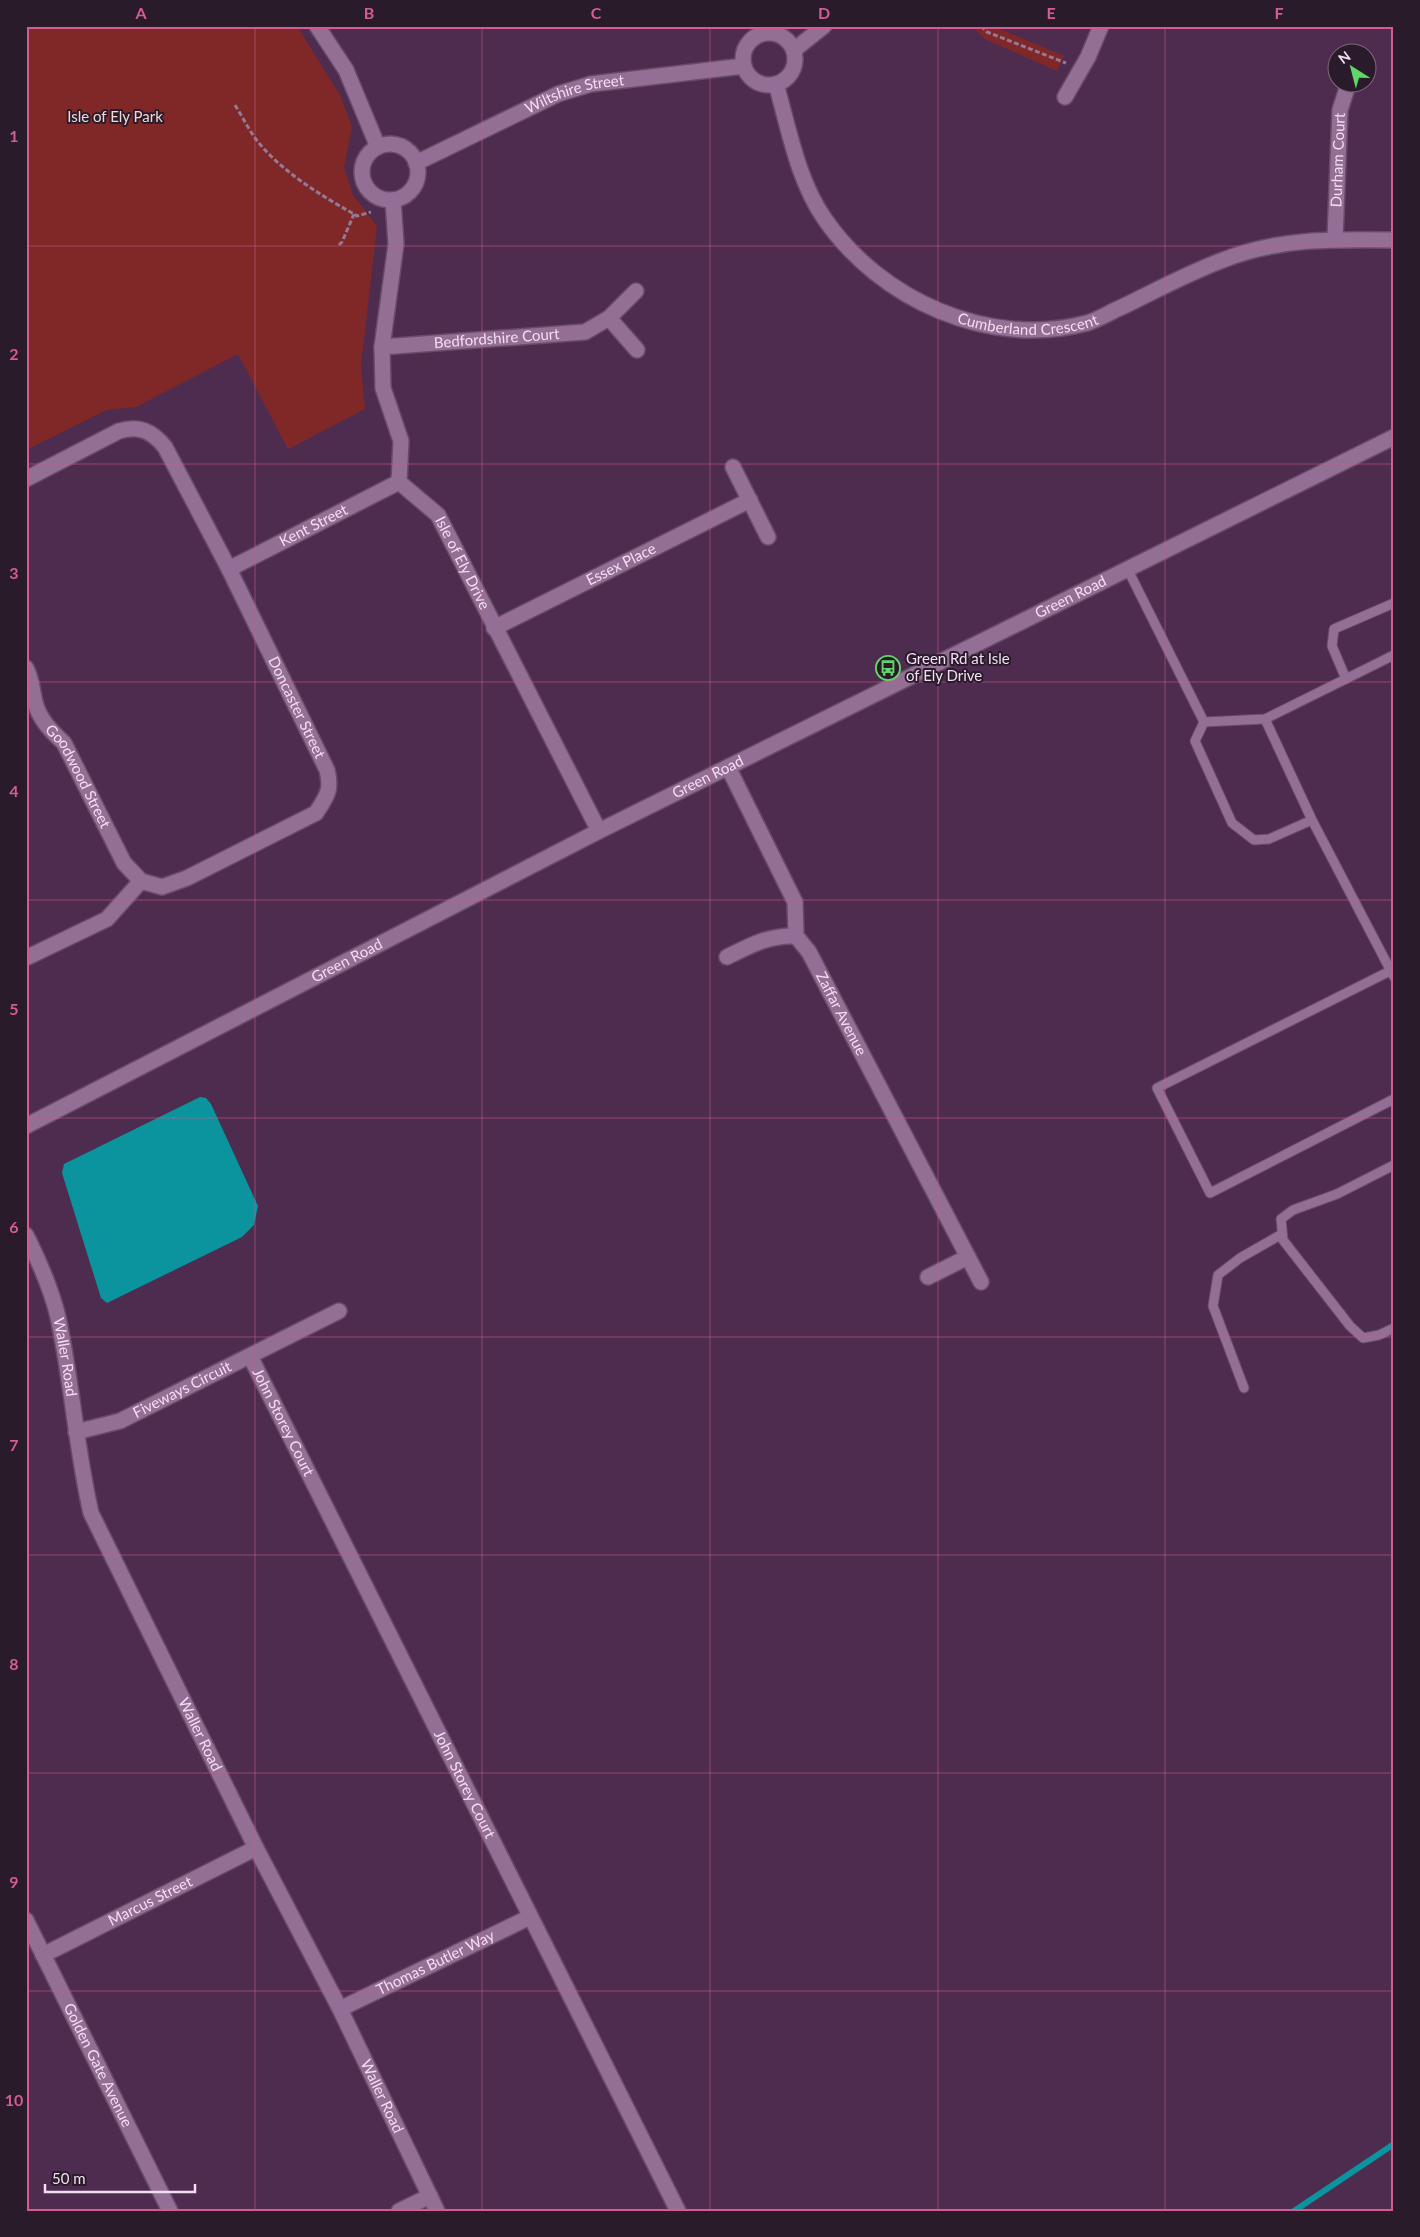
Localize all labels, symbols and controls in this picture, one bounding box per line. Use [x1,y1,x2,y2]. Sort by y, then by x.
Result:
text: A [134,3,147,22]
text: B [364,3,374,22]
text: C [591,3,602,22]
text: D [818,3,830,22]
text: E [1046,3,1056,22]
text: F [1274,3,1284,22]
north arrow [1328,42,1378,92]
text: N [1335,47,1353,67]
street label: Wiltshire Street [522,70,625,117]
park label: Isle of Ely Park [67,107,163,125]
street label: Durham Court [1326,112,1348,208]
text: 1 [9,126,19,145]
street label: Cumberland Crescent [956,308,1101,338]
street label: Bedfordshire Court [433,324,561,351]
text: 2 [9,344,19,363]
street label: Kent Street [276,500,351,550]
street label: Isle of Ely Drive [432,513,495,612]
street label: Essex Place [583,539,658,589]
text: 3 [9,563,19,582]
street label: Green Road [1032,571,1109,622]
place label: Green Rd at Isle of Ely Drive [906,649,1010,684]
street label: Doncaster Street [265,653,330,762]
bus stop icon: Green Rd at Isle of Ely Drive [875,655,901,681]
street label: Goodwood Street [42,720,115,831]
street label: Green Road [669,751,746,801]
text: 4 [9,781,19,800]
street label: Green Road [308,934,385,986]
street label: Zaffar Avenue [813,968,871,1058]
text: 5 [9,999,19,1018]
text: 6 [9,1217,19,1236]
street label: Waller Road [50,1316,81,1398]
street label: Fiveways Circuit [130,1356,235,1421]
street label: John Storey Court [249,1365,319,1479]
text: 7 [9,1435,19,1454]
text: 8 [9,1654,19,1673]
street label: Waller Road [175,1694,227,1774]
street label: John Storey Court [431,1727,500,1841]
street label: Marcus Street [105,1871,195,1929]
text: 9 [9,1872,19,1891]
street label: Thomas Butler Way [373,1926,497,1998]
street label: Golden Gate Avenue [61,2000,137,2130]
street label: Waller Road [358,2056,408,2136]
text: 10 [5,2090,23,2109]
scale bar [45,2162,195,2194]
text: 50 m [52,2169,86,2187]

